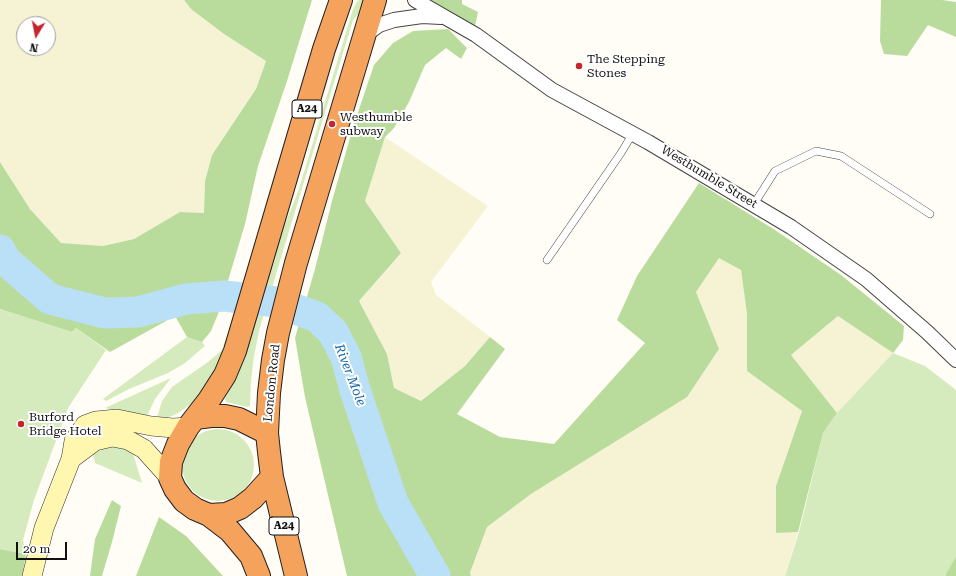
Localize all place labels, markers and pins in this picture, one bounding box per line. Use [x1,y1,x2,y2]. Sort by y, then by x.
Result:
place label: The Stepping Stones [587,52,665,80]
marker: The Stepping Stones [574,61,584,71]
place label: Westhumble subway [340,110,412,138]
marker: Westhumble subway [327,119,337,129]
place label: Burford Bridge Hotel [29,410,101,438]
marker: Burford Bridge Hotel [16,419,26,429]

